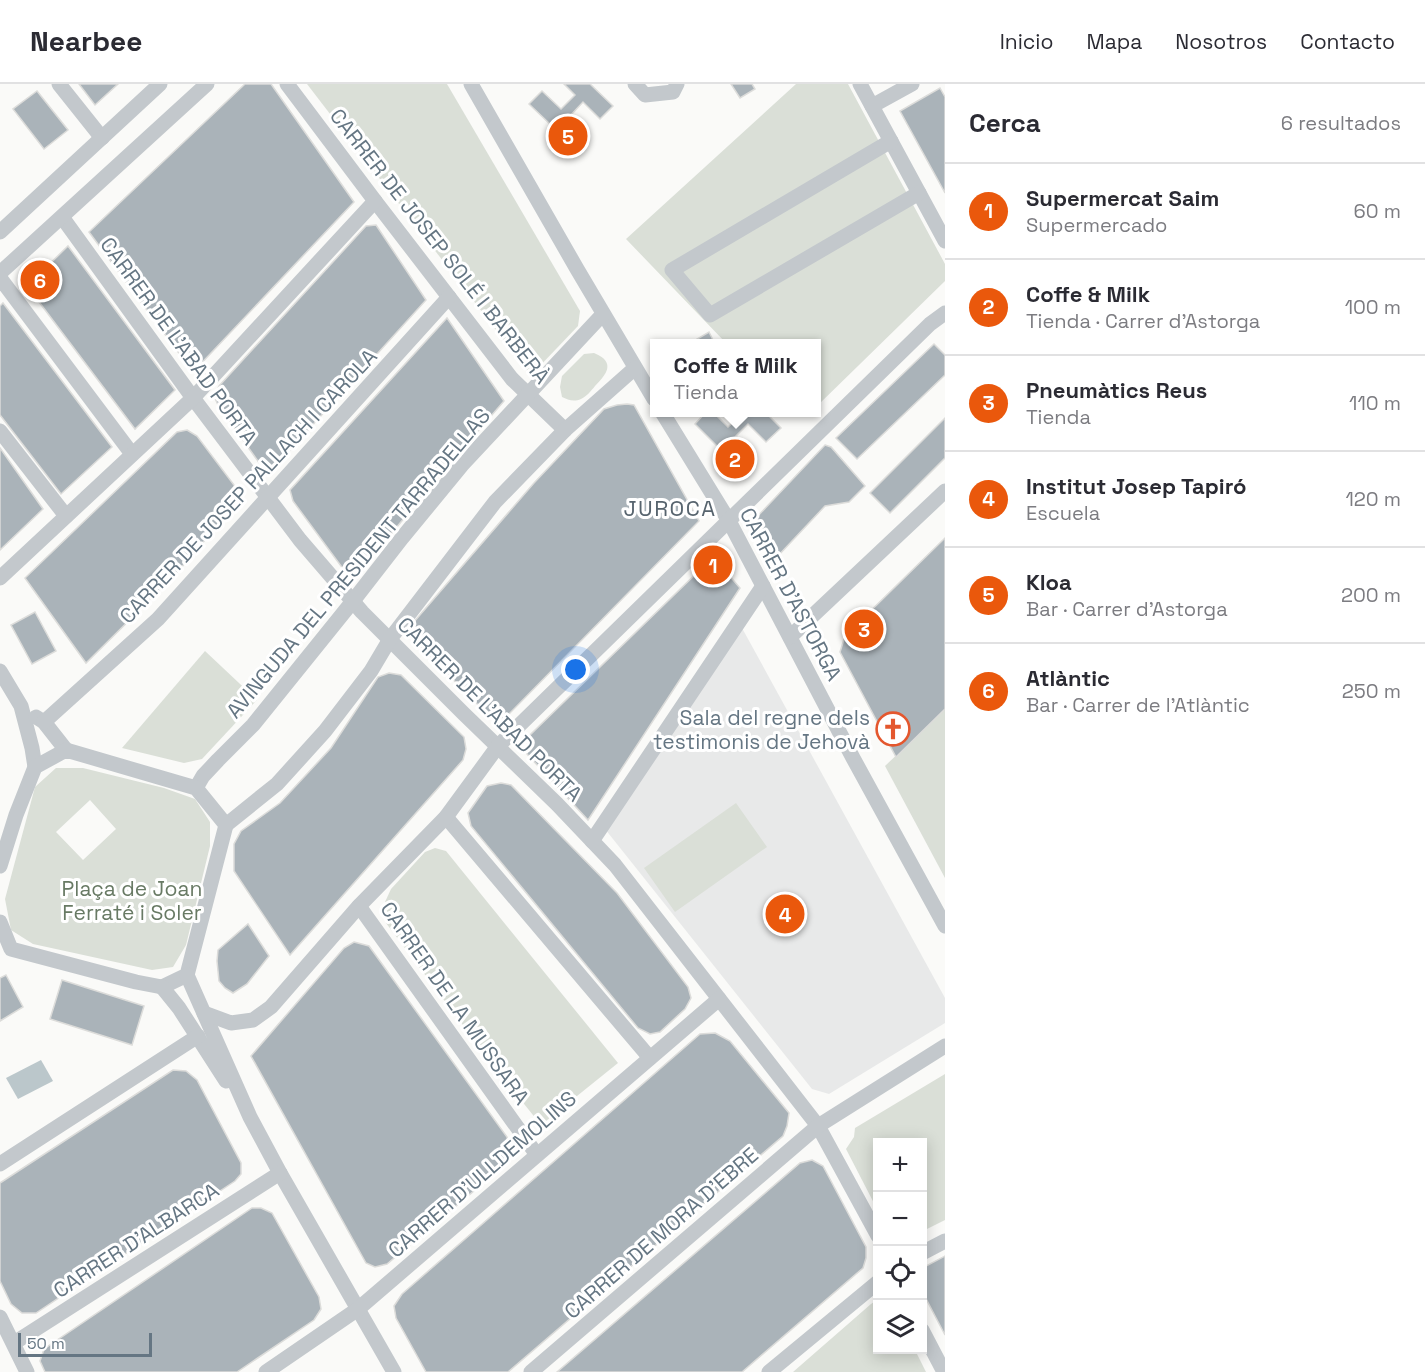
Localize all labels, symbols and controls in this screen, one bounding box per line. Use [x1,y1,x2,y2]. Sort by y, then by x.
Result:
text: Nearbee [30,23,142,59]
text: Inicio [1000,28,1054,55]
text: Mapa [1087,28,1142,55]
text: Nosotros [1175,28,1267,55]
text: Contacto [1300,28,1395,55]
street label: CARRER DE JOSEP SOLÉ I BARBERÀ [324,103,556,389]
text: Cerca [969,106,1041,140]
text: 6 resultados [1281,110,1401,136]
pin: 5 [548,113,588,158]
text: Supermercat Saim [1026,184,1219,212]
text: 1 [984,198,993,224]
text: 60 m [1354,198,1401,224]
text: Supermercado [1026,212,1167,238]
street label: CARRER DE L'ABAD PORTA [94,232,264,450]
pin: 6 [20,258,60,302]
text: Coffe & Milk [1026,280,1150,308]
text: 2 [983,294,994,320]
text: 100 m [1345,294,1401,320]
text: Tienda · Carrer d'Astorga [1026,308,1260,334]
popup [650,339,821,417]
street label: CARRER DE JOSEP PALLACH I CAROLA [113,343,383,629]
text: Coffe & Milk [673,351,798,379]
text: Pneumàtics Reus [1026,376,1207,404]
text: Tienda [673,379,738,405]
text: 3 [982,390,995,416]
text: 110 m [1349,390,1401,416]
street label: AVINGUDA DEL PRESIDENT TARRADELLAS [220,402,496,724]
text: Tienda [1026,404,1091,430]
pin: 2 [716,436,754,482]
text: Institut Josep Tapiró [1026,472,1246,500]
text: 4 [982,486,995,512]
text: 120 m [1345,486,1401,512]
district label: JUROCA [623,494,717,522]
text: Escuela [1026,500,1100,526]
street label: CARRER D'ASTORGA [734,503,848,685]
pin: 1 [694,542,732,588]
text: Kloa [1026,568,1072,596]
text: 5 [983,582,995,608]
text: 200 m [1341,582,1401,608]
text: Bar · Carrer d'Astorga [1026,596,1228,622]
pin: 3 [844,606,884,652]
street label: CARRER DE L'ABAD PORTA [392,611,588,807]
your location [561,655,590,684]
text: Atlàntic [1026,664,1110,692]
text: 6 [982,678,995,704]
text: 250 m [1342,678,1401,704]
text: Bar · Carrer de l'Atlàntic [1026,692,1250,718]
place label: Sala del regne dels testimonis de Jehovà [653,704,870,755]
church icon: Sala del regne dels testimonis de Jehovà [875,711,911,747]
park label: Plaça de Joan Ferraté i Soler [62,875,202,926]
pin: 4 [766,892,804,936]
street label: CARRER DE LA MUSSARA [375,896,535,1110]
street label: CARRER D'ULLDEMOLINS [382,1085,582,1263]
map controls [873,1138,927,1354]
button: + [873,1138,927,1192]
street label: CARRER DE MORA D'EBRE [558,1141,764,1325]
street label: CARRER D'ALBARCA [48,1176,224,1304]
button: − [873,1192,927,1246]
button: locate [873,1246,927,1300]
button: layers [873,1300,927,1354]
scale bar [18,1330,152,1358]
text: 50 m [27,1333,65,1354]

